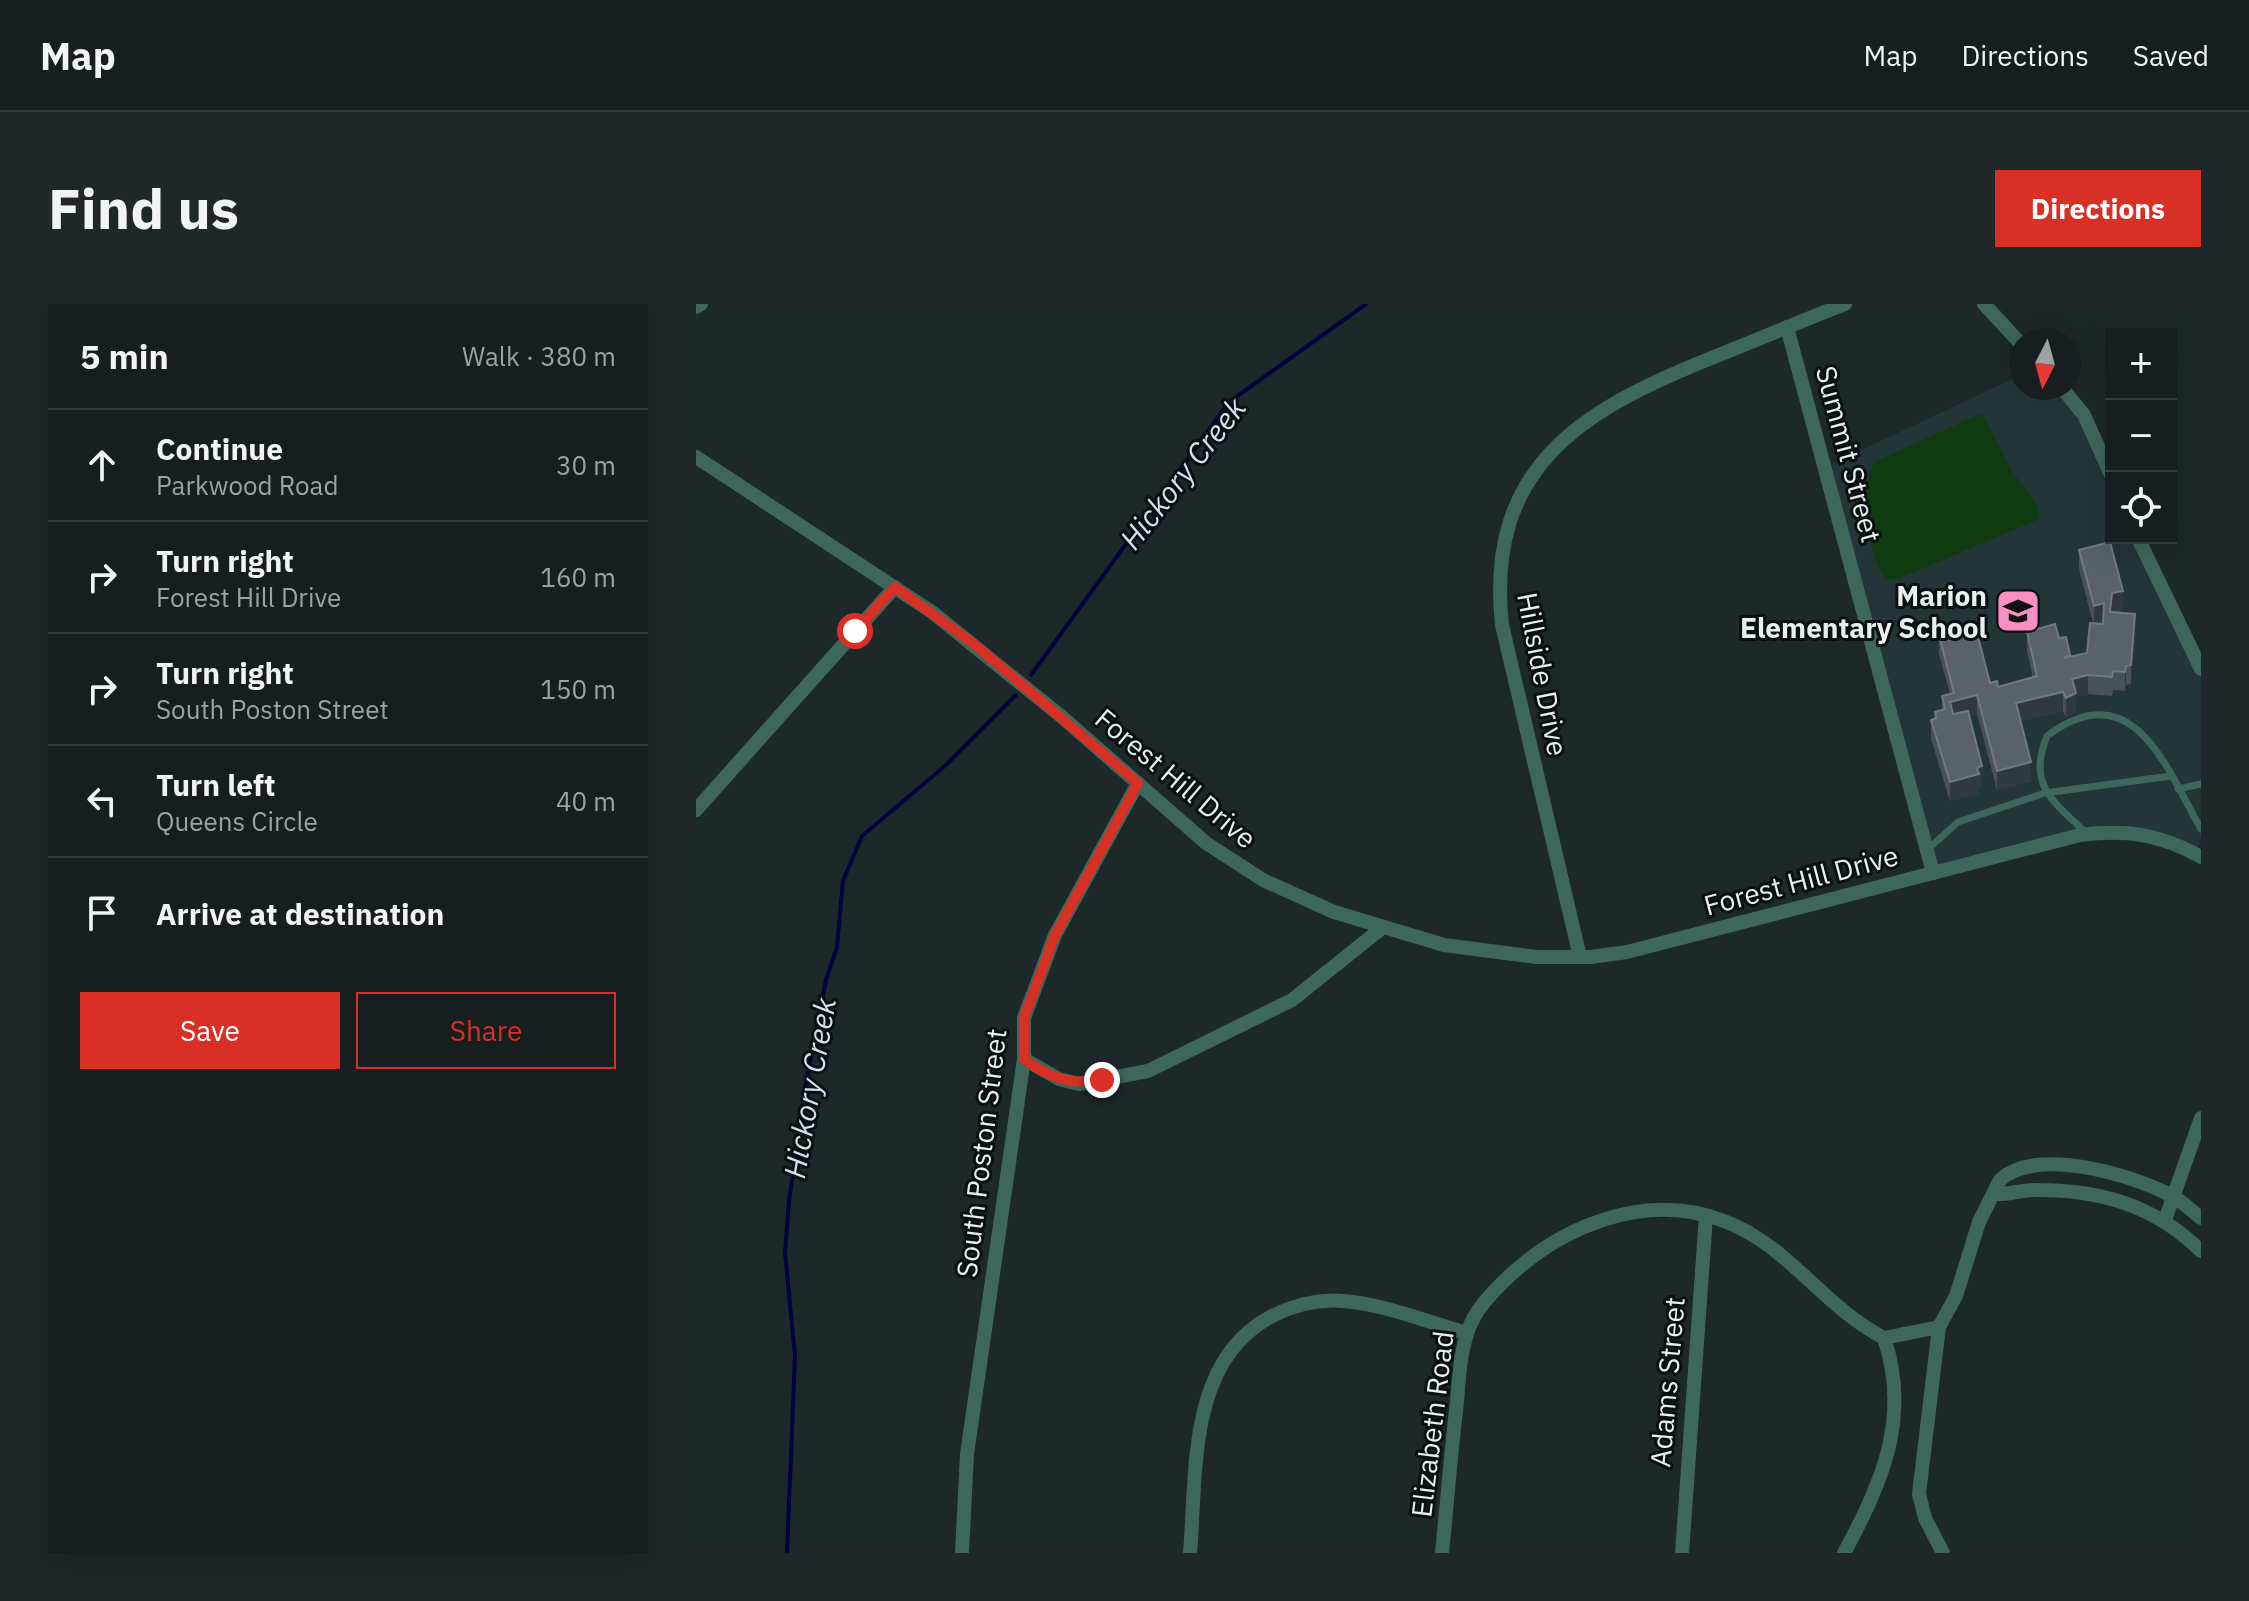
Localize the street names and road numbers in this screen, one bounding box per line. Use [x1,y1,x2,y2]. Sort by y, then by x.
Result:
street label: Summit Street [1808,362,1890,546]
street label: Hillside Drive [1509,589,1577,759]
street label: Forest Hill Drive [1088,700,1264,856]
street label: Forest Hill Drive [1700,836,1902,924]
street label: South Poston Street [947,1026,1015,1280]
street label: Adams Street [1641,1295,1693,1469]
street label: Elizabeth Road [1402,1329,1462,1519]

